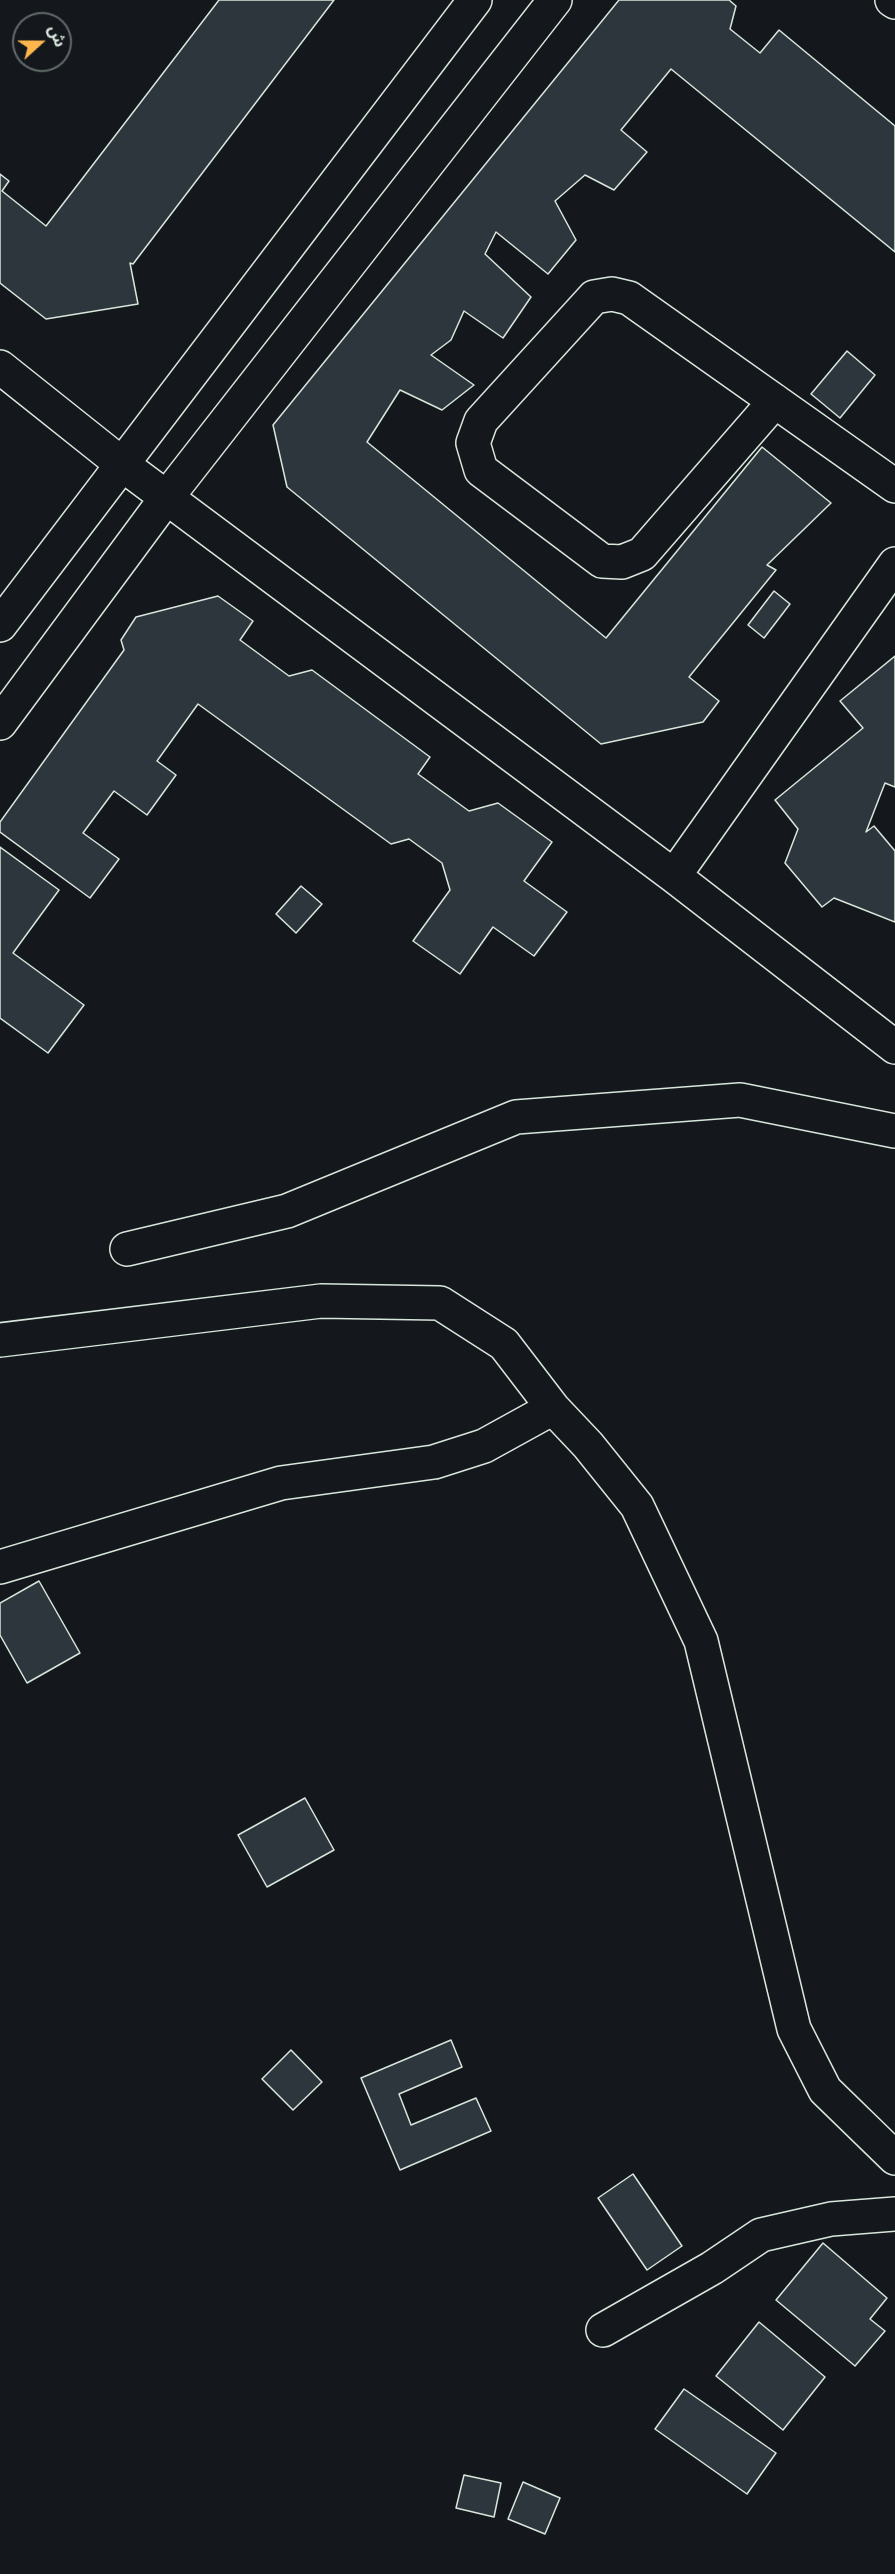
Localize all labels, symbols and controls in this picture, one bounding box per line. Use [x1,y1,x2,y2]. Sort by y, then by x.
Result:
north arrow [12,12,72,72]
text: ش [45,22,70,50]

